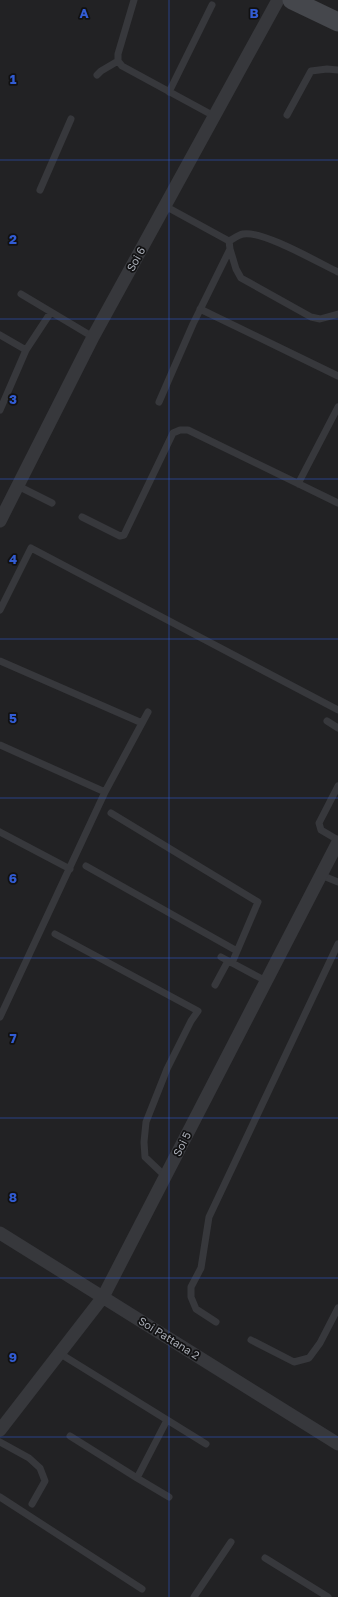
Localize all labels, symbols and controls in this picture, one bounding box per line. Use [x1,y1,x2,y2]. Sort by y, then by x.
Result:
text: A [79,5,89,21]
text: B [249,5,259,21]
text: 1 [10,71,17,87]
text: 2 [9,231,17,247]
street label: Soi 6 [124,244,148,273]
text: 3 [9,391,17,407]
text: 4 [9,551,17,567]
text: 5 [9,710,17,726]
text: 6 [9,870,17,886]
text: 7 [9,1030,17,1046]
street label: Soi 5 [170,1129,193,1158]
text: 8 [9,1189,17,1205]
street label: Soi Pattana 2 [136,1314,202,1362]
text: 9 [9,1349,17,1365]

